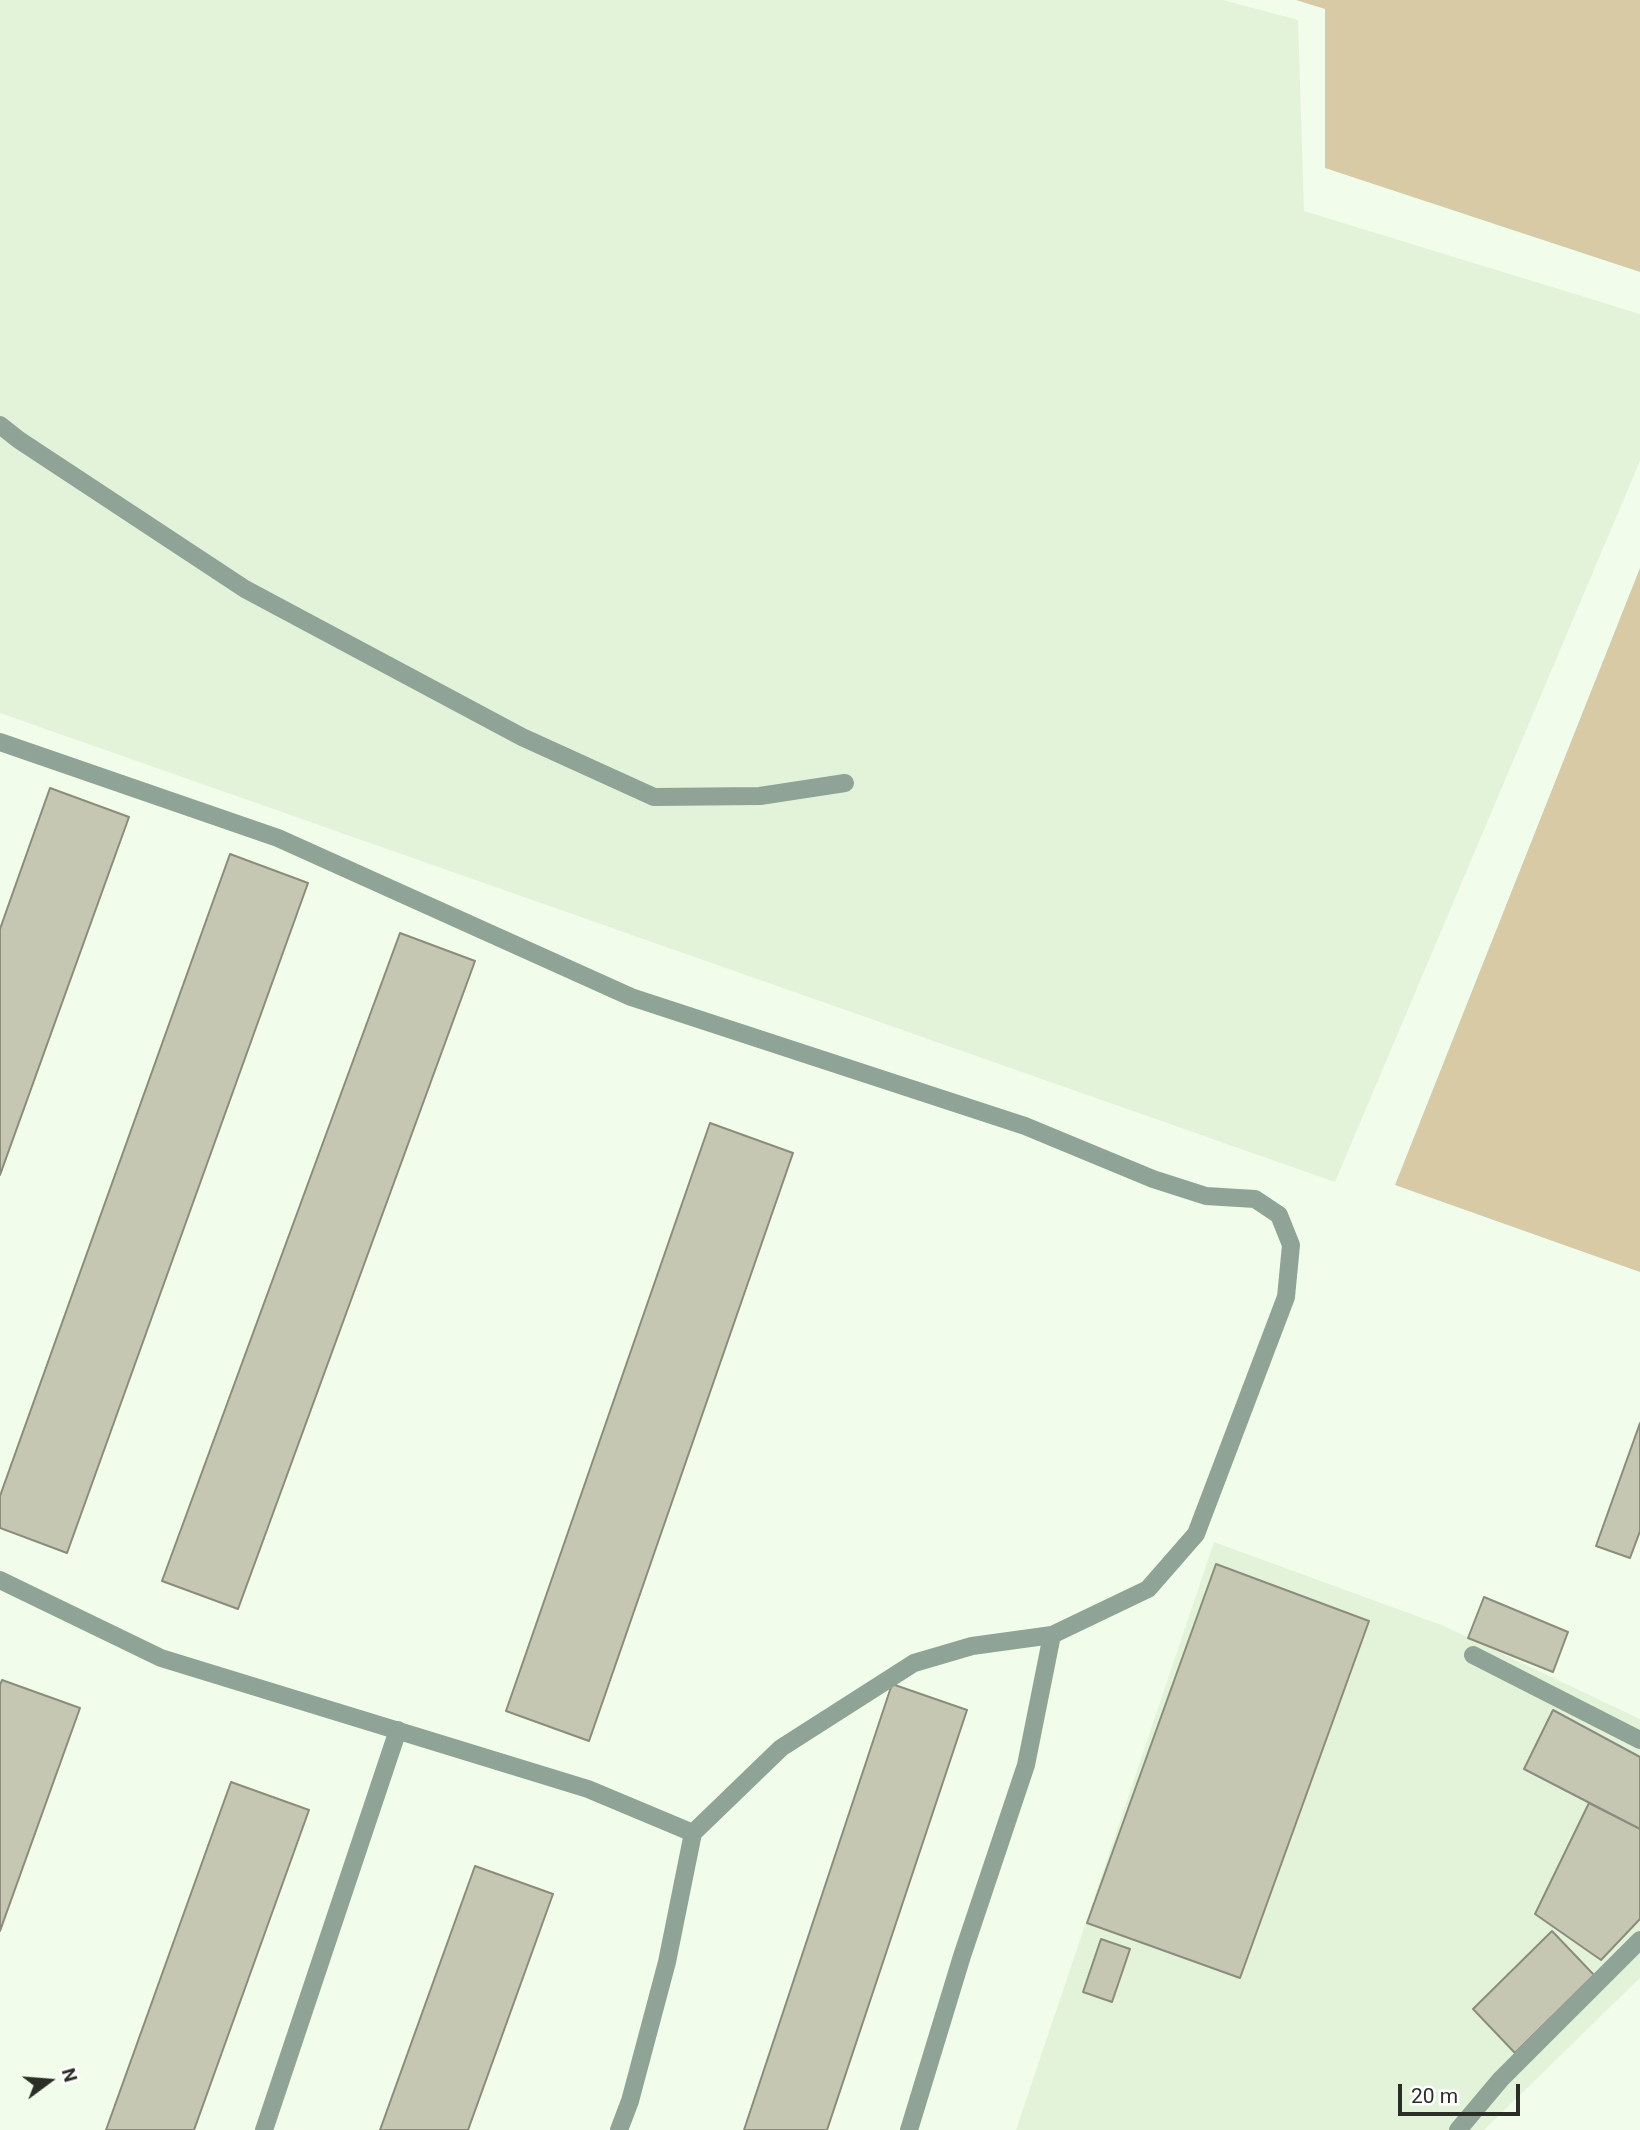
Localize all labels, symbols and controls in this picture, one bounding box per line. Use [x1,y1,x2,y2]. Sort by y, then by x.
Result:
north arrow [14,2046,84,2116]
text: N [57,2065,83,2085]
scale bar [1402,2070,1524,2114]
text: 20 m [1411,2084,1458,2108]

